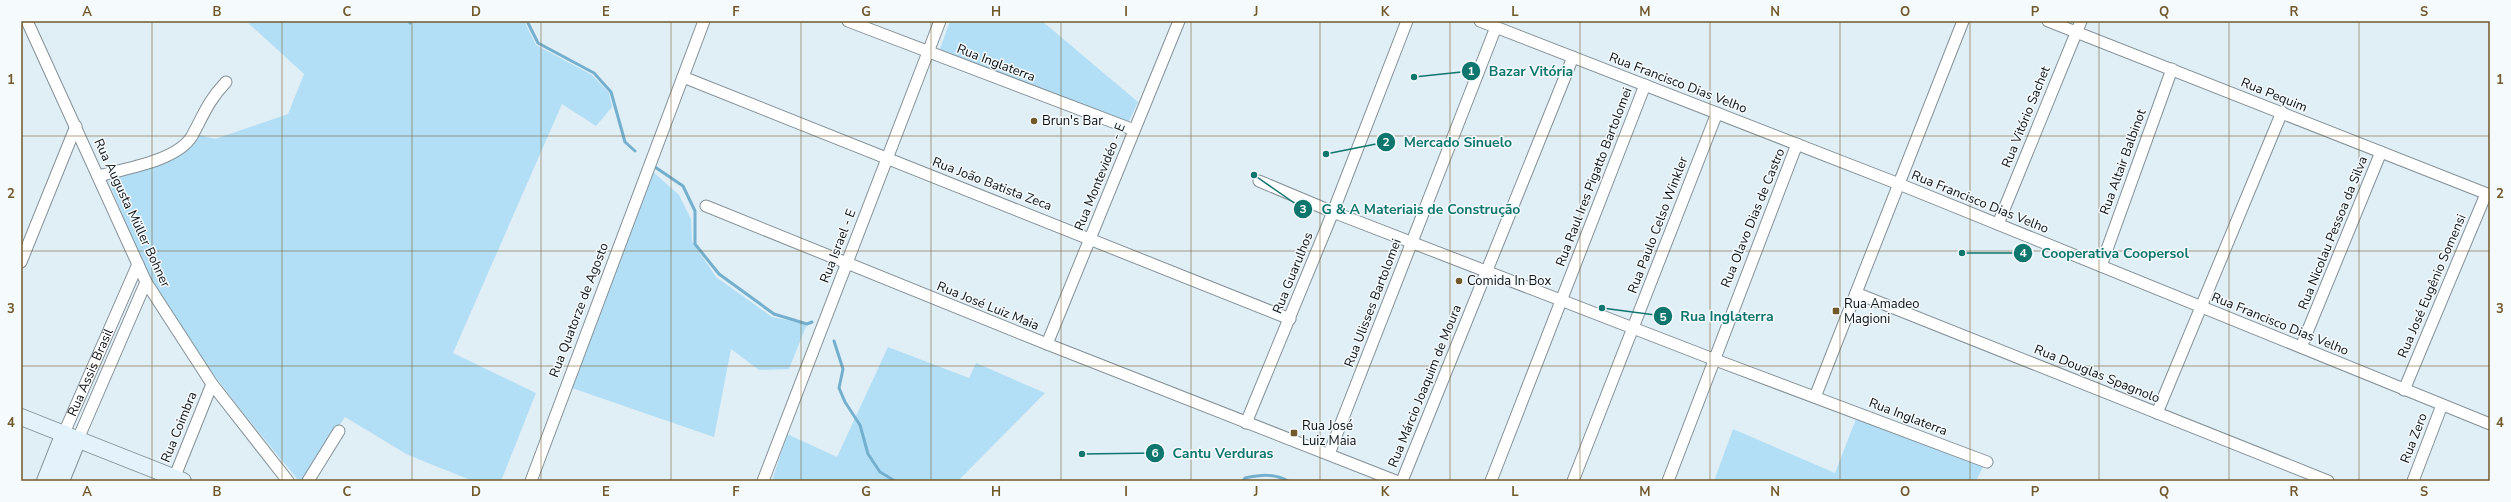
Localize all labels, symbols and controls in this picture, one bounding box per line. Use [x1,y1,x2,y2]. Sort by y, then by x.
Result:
text: A [82,3,92,21]
text: B [213,3,222,21]
text: C [343,3,352,21]
text: D [471,3,481,21]
text: E [602,3,610,21]
text: F [732,3,740,21]
text: G [861,3,871,21]
text: H [991,3,1001,21]
text: I [1124,3,1128,21]
text: J [1253,3,1258,21]
text: K [1381,3,1390,21]
text: L [1511,3,1519,21]
text: M [1639,3,1651,21]
text: N [1770,3,1780,21]
text: O [1900,3,1910,21]
text: P [2031,3,2040,21]
text: Q [2159,3,2169,21]
text: R [2290,3,2299,21]
text: S [2420,3,2428,21]
street label: Rua Inglaterra [954,40,1038,86]
street label: Rua Francisco Dias Velho [1606,48,1750,118]
callout: Bazar Vitória [1461,58,1581,84]
text: Bazar Vitória [1489,62,1573,81]
text: 1 [1467,63,1475,79]
street label: Rua Vitório Sachet [1997,63,2055,170]
text: 1 [7,71,15,89]
text: 1 [2496,71,2504,89]
street label: Rua Pequim [2238,74,2310,116]
street label: Rua Raul Ires Pigatto Bartolomei [1551,85,1637,269]
street label: Rua Altair Balbinot [2096,106,2151,217]
place label: Brun's Bar [1042,112,1103,130]
marker: Brun's Bar [1029,116,1039,126]
street label: Rua Montevidéo - E [1070,121,1130,233]
callout: Mercado Sinuelo [1376,129,1520,155]
text: Mercado Sinuelo [1404,133,1512,152]
text: 2 [1382,134,1390,150]
street label: Rua Augusta Müller Bohner [90,136,175,291]
street label: Rua Olavo Dias de Castro [1717,146,1789,290]
street label: Rua João Batista Zeca [930,153,1054,215]
street label: Rua Paulo Celso Winkler [1624,154,1693,296]
street label: Rua Nicolau Pessoa da Silva [2294,154,2372,312]
street label: Rua Francisco Dias Velho [1909,166,2051,238]
text: 2 [7,185,15,203]
text: 2 [2496,185,2504,203]
callout: G & A Materiais de Construção [1293,196,1528,222]
text: G & A Materiais de Construção [1322,200,1520,219]
text: 3 [1299,201,1307,217]
street label: Rua Israel - E [816,206,860,286]
street label: Rua José Eugênio Somensi [2394,211,2470,361]
street label: Rua Guarulhos [1268,230,1318,316]
street label: Rua Ulisses Bartolomei [1340,236,1406,370]
street label: Rua Quatorze de Agosto [545,240,613,380]
callout: Cooperativa Coopersol [2013,240,2197,266]
text: Cooperativa Coopersol [2041,244,2189,263]
text: 4 [2019,245,2027,261]
place label: Comida In Box [1467,272,1551,290]
marker: Comida In Box [1454,276,1464,286]
street label: Rua José Luiz Maia [934,277,1042,335]
street label: Rua Francisco Dias Velho [2209,288,2351,360]
place label: Rua Amadeo Magioni [1844,295,1919,328]
text: 3 [7,300,15,318]
text: 3 [2496,300,2504,318]
street label: Rua Márcio Joaquim de Moura [1384,302,1466,470]
callout: Rua Inglaterra [1653,303,1782,329]
marker: Rua Amadeo Magioni [1831,306,1841,316]
text: Rua Inglaterra [1680,307,1774,326]
text: 5 [1659,309,1667,325]
street label: Rua Assis Brasil [63,326,118,419]
street label: Rua Douglas Spagnolo [2031,341,2163,407]
street label: Rua Coimbra [157,389,201,465]
street label: Rua Inglaterra [1866,394,1950,440]
street label: Rua Zero [2396,410,2432,466]
text: 4 [7,414,15,432]
text: 4 [2496,414,2504,432]
place label: Rua José Luiz Maia [1302,417,1357,450]
marker: Rua José Luiz Maia [1289,428,1299,438]
callout: Cantu Verduras [1145,440,1281,466]
text: Cantu Verduras [1173,444,1274,463]
text: 6 [1151,445,1159,461]
text: A [82,483,92,501]
text: B [213,483,222,501]
text: C [343,483,352,501]
text: D [471,483,481,501]
text: E [602,483,610,501]
text: F [732,483,740,501]
text: G [861,483,871,501]
text: H [991,483,1001,501]
text: I [1124,483,1128,501]
text: J [1253,483,1258,501]
text: K [1381,483,1390,501]
text: L [1511,483,1519,501]
text: M [1639,483,1651,501]
text: N [1770,483,1780,501]
text: O [1900,483,1910,501]
text: P [2031,483,2040,501]
text: Q [2159,483,2169,501]
text: R [2290,483,2299,501]
text: S [2420,483,2428,501]

